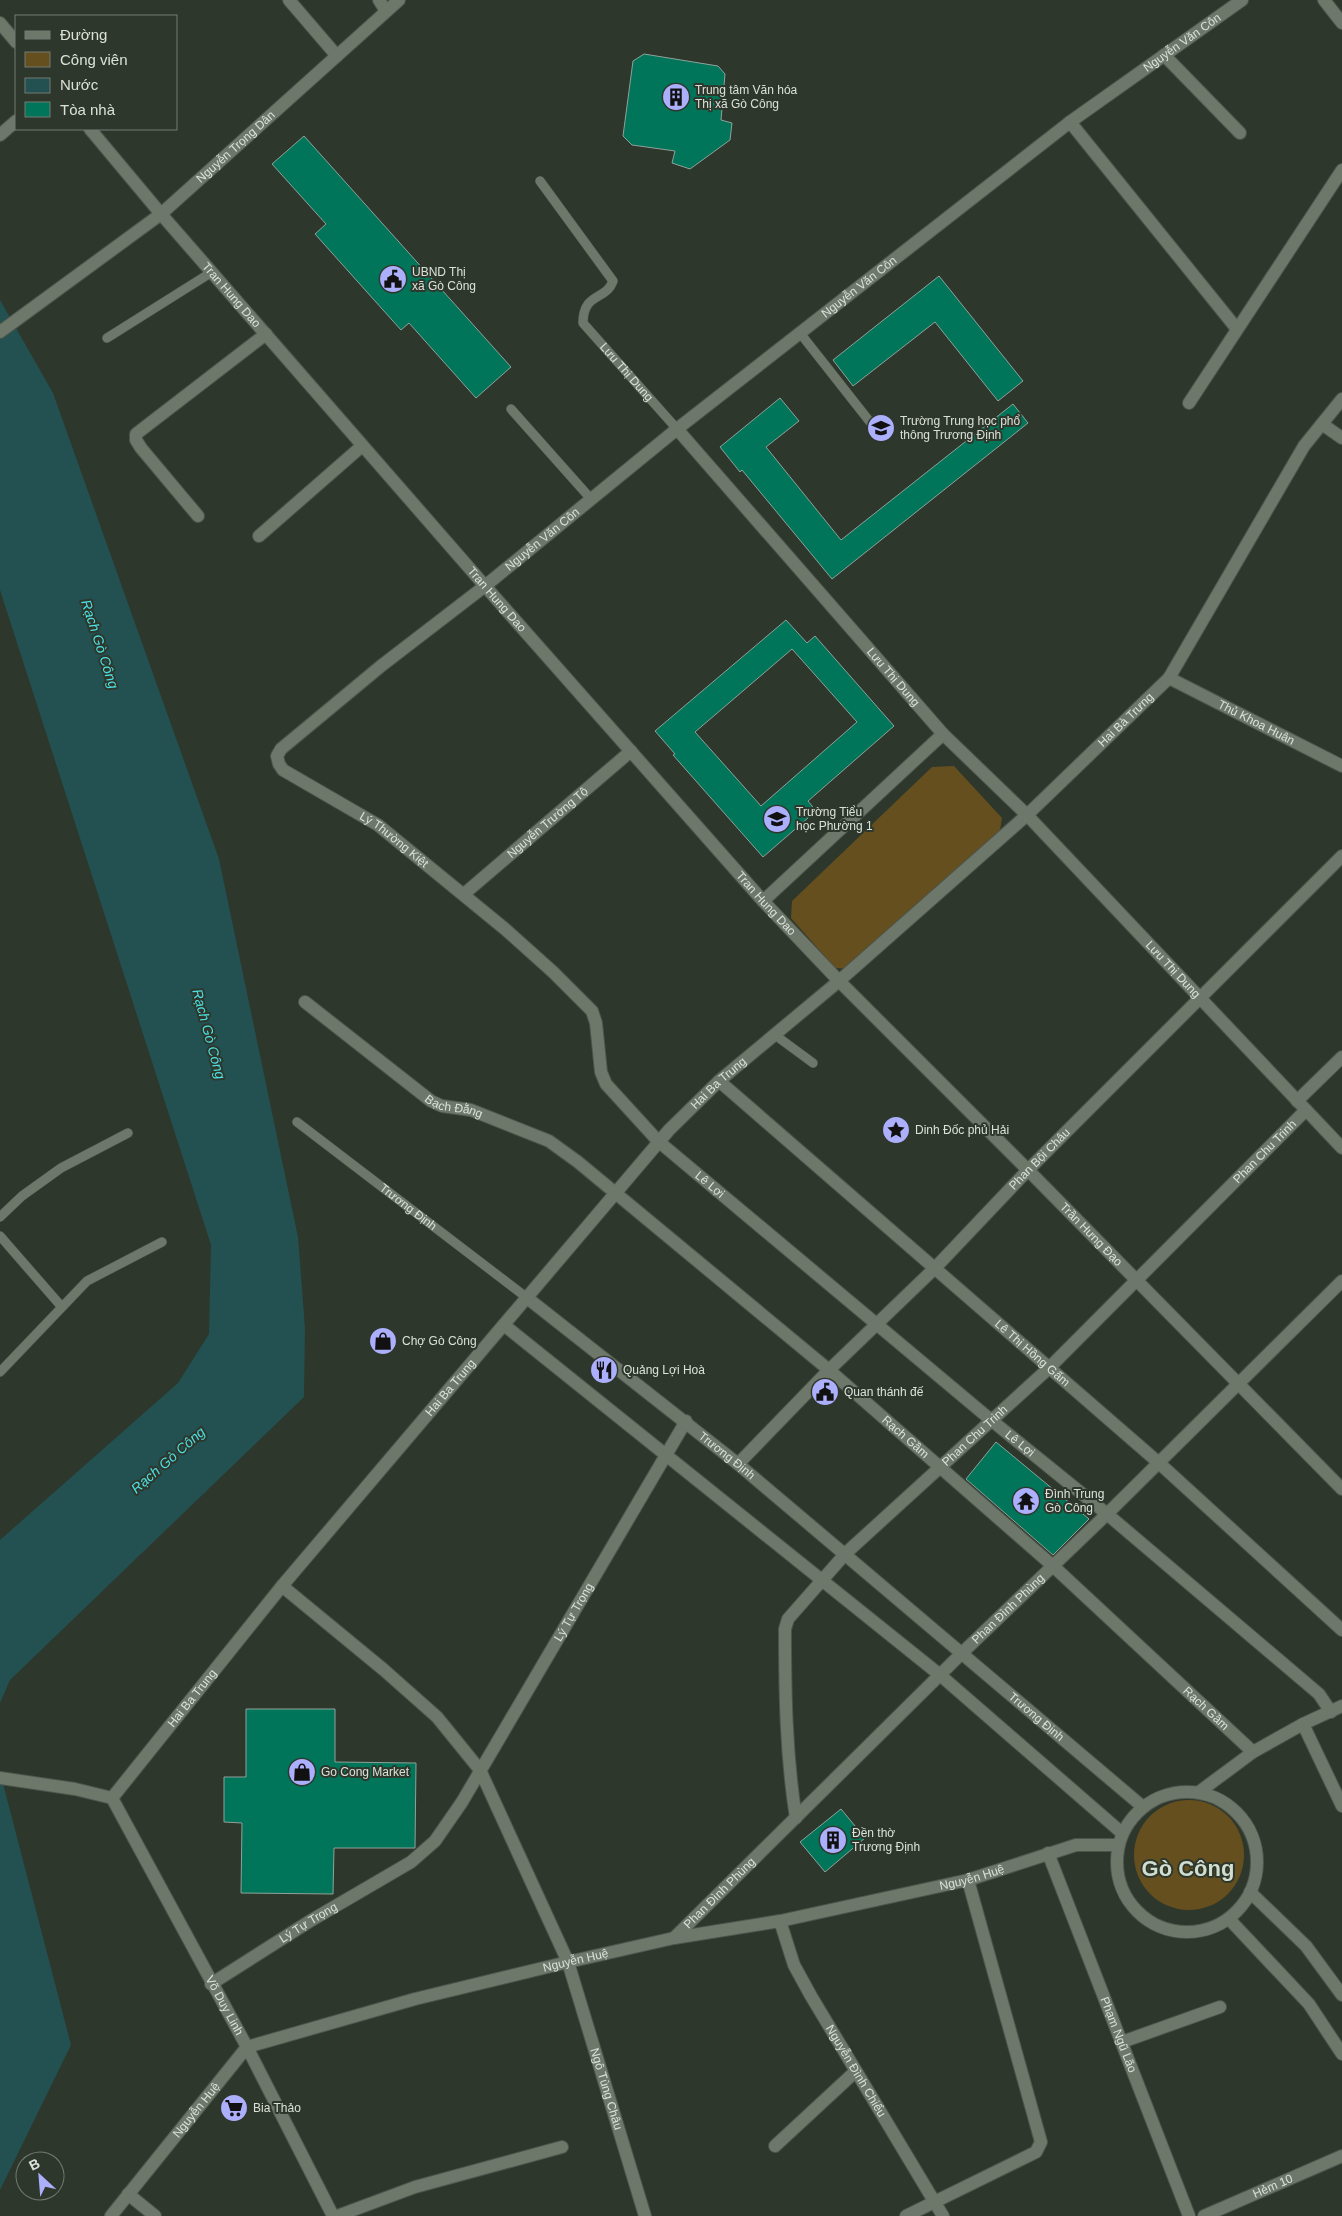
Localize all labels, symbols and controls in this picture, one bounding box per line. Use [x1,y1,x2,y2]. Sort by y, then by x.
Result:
street label: Nguyễn Văn Côn [1141,10,1223,75]
legend [15,15,178,130]
text: Đường [60,26,107,43]
text: Công viên [60,51,128,68]
text: Nước [60,76,99,93]
building icon: Trung tâm Văn hóa Thị xã Gò Công [661,82,691,112]
place label: Trung tâm Văn hóa Thị xã Gò Công [695,83,798,111]
text: Tòa nhà [60,101,116,118]
street label: Nguyễn Trọng Dân [193,108,278,186]
street label: Nguyễn Văn Côn [819,253,899,321]
street label: Tran Hung Dao [199,259,264,331]
public building icon: UBND Thị xã Gò Công [378,264,408,294]
place label: UBND Thị xã Gò Công [412,265,476,293]
street label: Lưu Thị Dung [597,340,656,404]
school or university icon: Trường Trung học phổ thông Trương Định [866,413,896,443]
place label: Trường Trung học phổ thông Trương Định [900,414,1021,442]
street label: Nguyễn Văn Côn [502,505,582,574]
street label: Tran Hung Dao [465,564,529,635]
water label: Rạch Gò Công [78,597,122,691]
street label: Lưu Thị Dung [864,645,923,709]
street label: Hai Bà Trưng [1095,690,1156,750]
street label: Thủ Khoa Huân [1216,697,1297,748]
street label: Nguyễn Trường Tộ [504,784,591,861]
school or university icon: Trường Tiểu học Phường 1 [762,804,792,834]
place label: Trường Tiểu học Phường 1 [796,805,873,833]
street label: Lý Thường Kiệt [357,809,432,871]
street label: Tran Hung Dao [733,869,799,938]
street label: Lưu Thị Dung [1143,938,1203,1001]
water label: Rạch Gò Công [189,987,229,1081]
street label: Hai Ba Trung [688,1054,749,1112]
street label: Bạch Đằng [422,1092,485,1121]
place icon: Dinh Đốc phủ Hải [881,1115,911,1145]
street label: Phan Chu Trinh [1230,1117,1299,1186]
place label: Dinh Đốc phủ Hải [915,1123,1009,1137]
street label: Phan Bội Châu [1006,1125,1073,1193]
street label: Lê Lợi [692,1168,727,1201]
street label: Trương Định [377,1181,440,1233]
street label: Trần Hưng Đạo [1057,1200,1126,1269]
street label: Lê Thị Hồng Gấm [992,1317,1073,1389]
shop icon: Chợ Gò Công [368,1326,398,1356]
place label: Chợ Gò Công [402,1334,477,1348]
restaurant icon: Quảng Lợi Hoà [589,1355,619,1385]
street label: Hai Ba Trung [422,1356,478,1419]
place label: Quảng Lợi Hoà [623,1363,705,1377]
public building icon: Quan thánh đế [810,1377,840,1407]
place label: Quan thánh đế [844,1385,924,1399]
street label: Phan Chu Trinh [939,1402,1010,1469]
street label: Rạch Gầm [879,1413,932,1461]
water label: Rạch Gò Công [128,1423,208,1496]
street label: Lê Lợi [1002,1427,1038,1460]
street label: Trương Định [696,1429,758,1482]
temple icon: Đình Trung Gò Công [1011,1486,1041,1516]
place label: Đình Trung Gò Công [1045,1487,1104,1515]
street label: Phan Đình Phùng [969,1571,1047,1647]
street label: Lý Tự Trọng [551,1580,596,1644]
street label: Hai Ba Trung [165,1666,219,1730]
street label: Rạch Gầm [1180,1684,1232,1733]
street label: Trương Định [1006,1689,1067,1744]
shop icon: Go Cong Market [287,1757,317,1787]
place label: Go Cong Market [321,1765,410,1779]
building icon: Đền thờ Trương Định [818,1825,848,1855]
place label: Đền thờ Trương Định [852,1826,920,1854]
street label: Phan Đình Phùng [681,1855,758,1931]
district label: Gò Công [1142,1856,1234,1881]
street label: Nguyễn Huệ [938,1862,1006,1893]
street label: Lý Tự Trọng [277,1900,340,1946]
street label: Nguyễn Huệ [542,1946,610,1975]
street label: Võ Duy Linh [203,1973,246,2038]
street label: Phạm Ngũ Lão [1098,1995,1140,2075]
street label: Nguyễn Đình Chiểu [823,2022,889,2120]
street label: Ngô Tùng Châu [587,2046,625,2131]
street label: Nguyễn Huệ [170,2079,223,2140]
supermarket icon: Bia Thảo [219,2093,249,2123]
place label: Bia Thảo [253,2101,301,2115]
north arrow [15,2151,65,2201]
text: B [26,2155,42,2174]
street label: Hẻm 10 [1251,2171,1295,2201]

